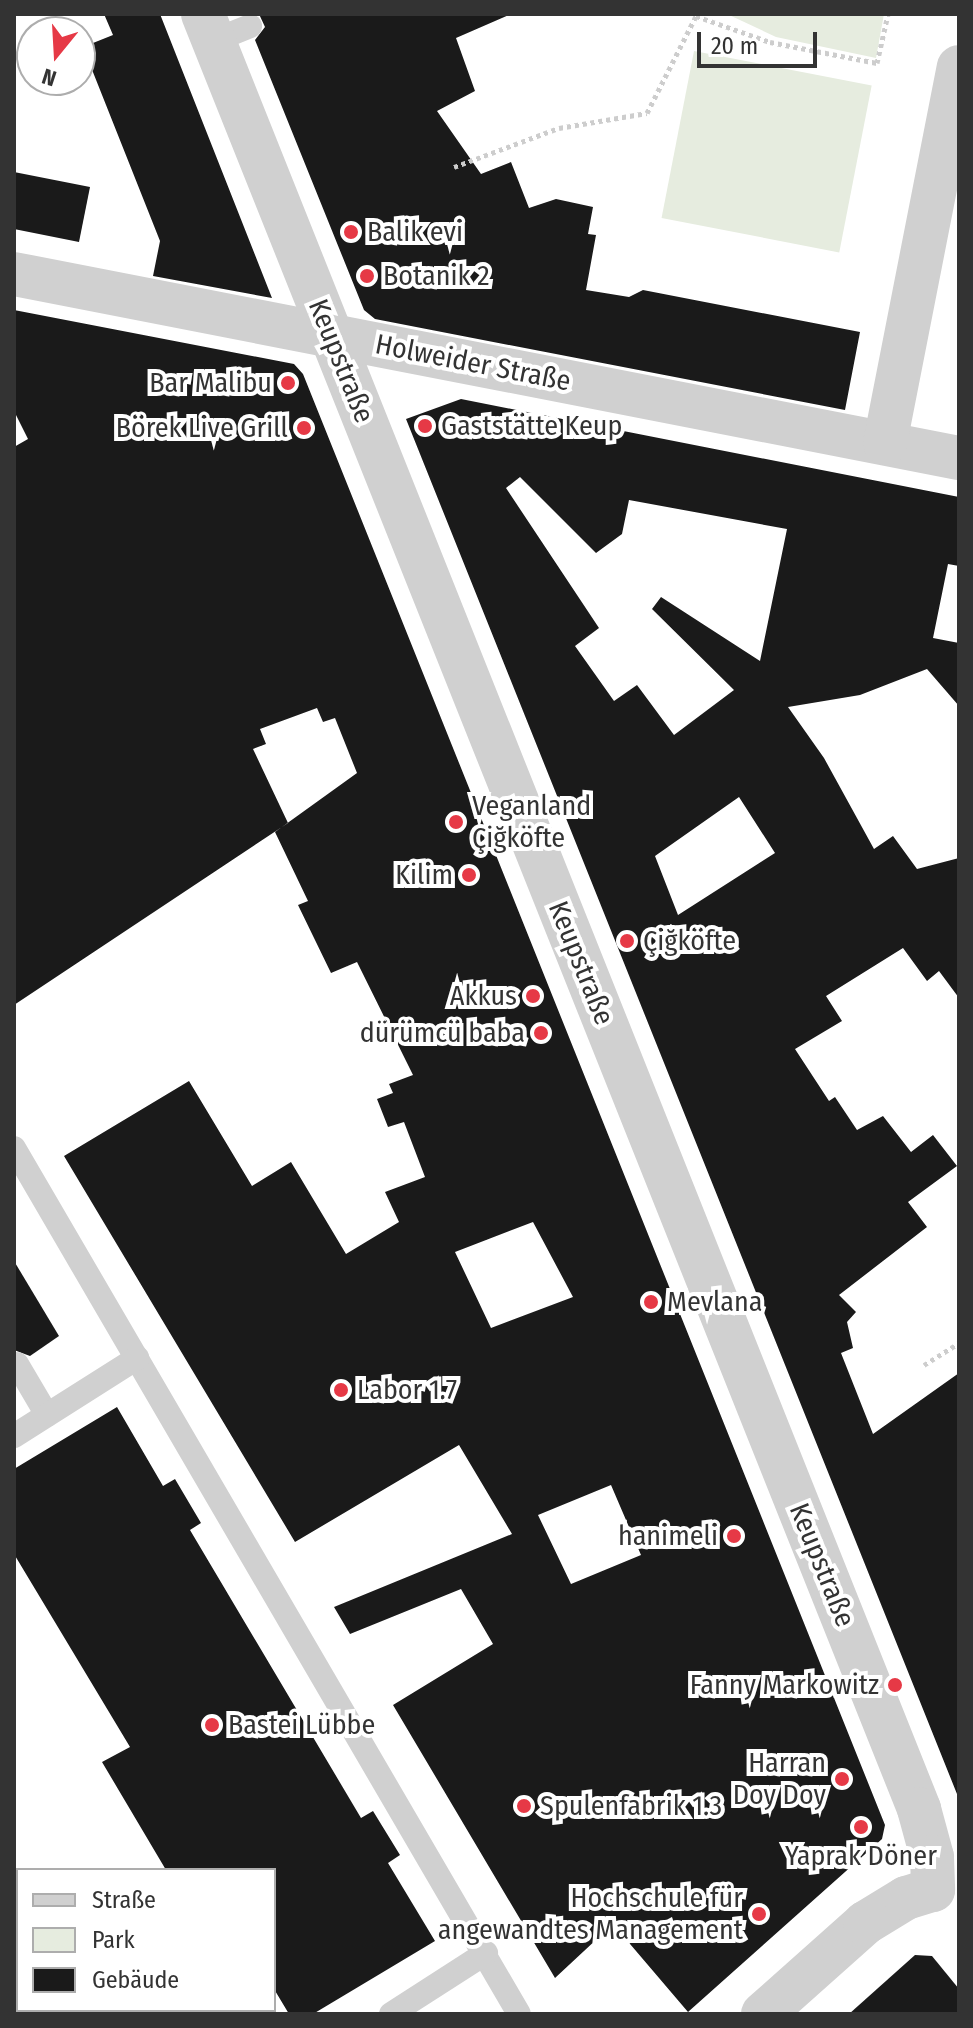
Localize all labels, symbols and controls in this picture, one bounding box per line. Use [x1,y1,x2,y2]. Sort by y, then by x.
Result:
north arrow [16,16,96,96]
scale bar [701,16,821,66]
text: 20 m [711,32,758,60]
text: N [39,63,59,92]
place label: Balik evi [367,215,463,249]
marker: Balik evi [342,223,360,241]
place label: Botanik 2 [383,259,490,293]
marker: Botanik 2 [358,267,376,285]
street label: Keupstraße [301,294,381,428]
street label: Holweider Straße [373,328,573,398]
place label: Bar Malibu [149,366,272,400]
marker: Bar Malibu [279,374,297,392]
place label: Gaststätte Keup [441,409,622,443]
place label: Börek Live Grill [116,411,288,445]
marker: Gaststätte Keup [416,417,434,435]
marker: Börek Live Grill [295,419,313,437]
place label: Veganland Çiğköfte [472,789,591,855]
marker: Veganland Çiğköfte [447,813,465,831]
place label: Kilim [395,858,453,892]
marker: Kilim [460,866,478,884]
street label: Keupstraße [541,896,621,1030]
place label: Çiğköfte [643,924,736,958]
marker: Çiğköfte [618,932,636,950]
place label: Akkus [450,979,517,1013]
marker: Akkus [524,987,542,1005]
place label: dürümcü baba [360,1016,525,1050]
marker: dürümcü baba [532,1024,550,1042]
place label: Mevlana [667,1285,763,1319]
marker: Mevlana [642,1293,660,1311]
place label: Labor 1.7 [357,1373,457,1407]
marker: Labor 1.7 [332,1381,350,1399]
street label: Keupstraße [782,1498,862,1632]
place label: hanimeli [618,1519,718,1553]
marker: hanimeli [725,1527,743,1545]
place label: Fanny Markowitz [690,1668,879,1702]
marker: Fanny Markowitz [886,1676,904,1694]
place label: Bastei Lübbe [228,1708,375,1742]
marker: Bastei Lübbe [203,1716,221,1734]
place label: Harran Doy Doy [733,1746,826,1812]
marker: Harran Doy Doy [833,1770,851,1788]
place label: Spulenfabrik 1.3 [540,1789,722,1823]
marker: Spulenfabrik 1.3 [515,1797,533,1815]
marker: Yaprak Döner [852,1818,870,1836]
place label: Yaprak Döner [785,1839,937,1873]
legend [16,1868,276,2012]
place label: Hochschule für angewandtes Management [438,1881,743,1947]
text: Straße [92,1886,156,1914]
marker: Hochschule für angewandtes Management [750,1905,768,1923]
text: Park [92,1926,135,1954]
text: Gebäude [92,1966,179,1994]

